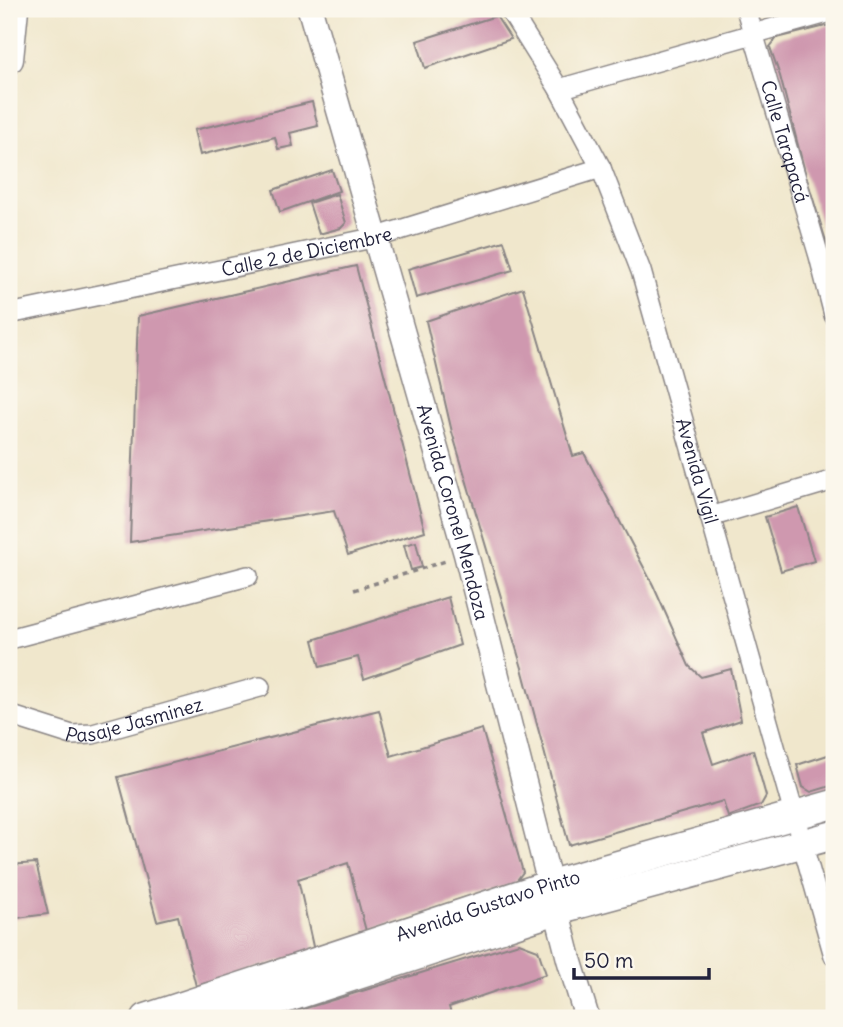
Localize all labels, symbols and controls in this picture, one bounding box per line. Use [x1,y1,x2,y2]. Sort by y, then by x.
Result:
street label: Calle Tarapacá [756,77,815,206]
street label: Calle 2 de Diciembre [219,221,395,281]
street label: Avenida Coronel Mendoza [412,401,494,623]
street label: Avenida Vigil [671,415,724,526]
street label: Pasaje Jasminez [62,692,205,748]
street label: Avenida Gustavo Pinto [393,864,583,947]
scale bar [574,936,708,980]
text: 50 m [584,947,633,974]

